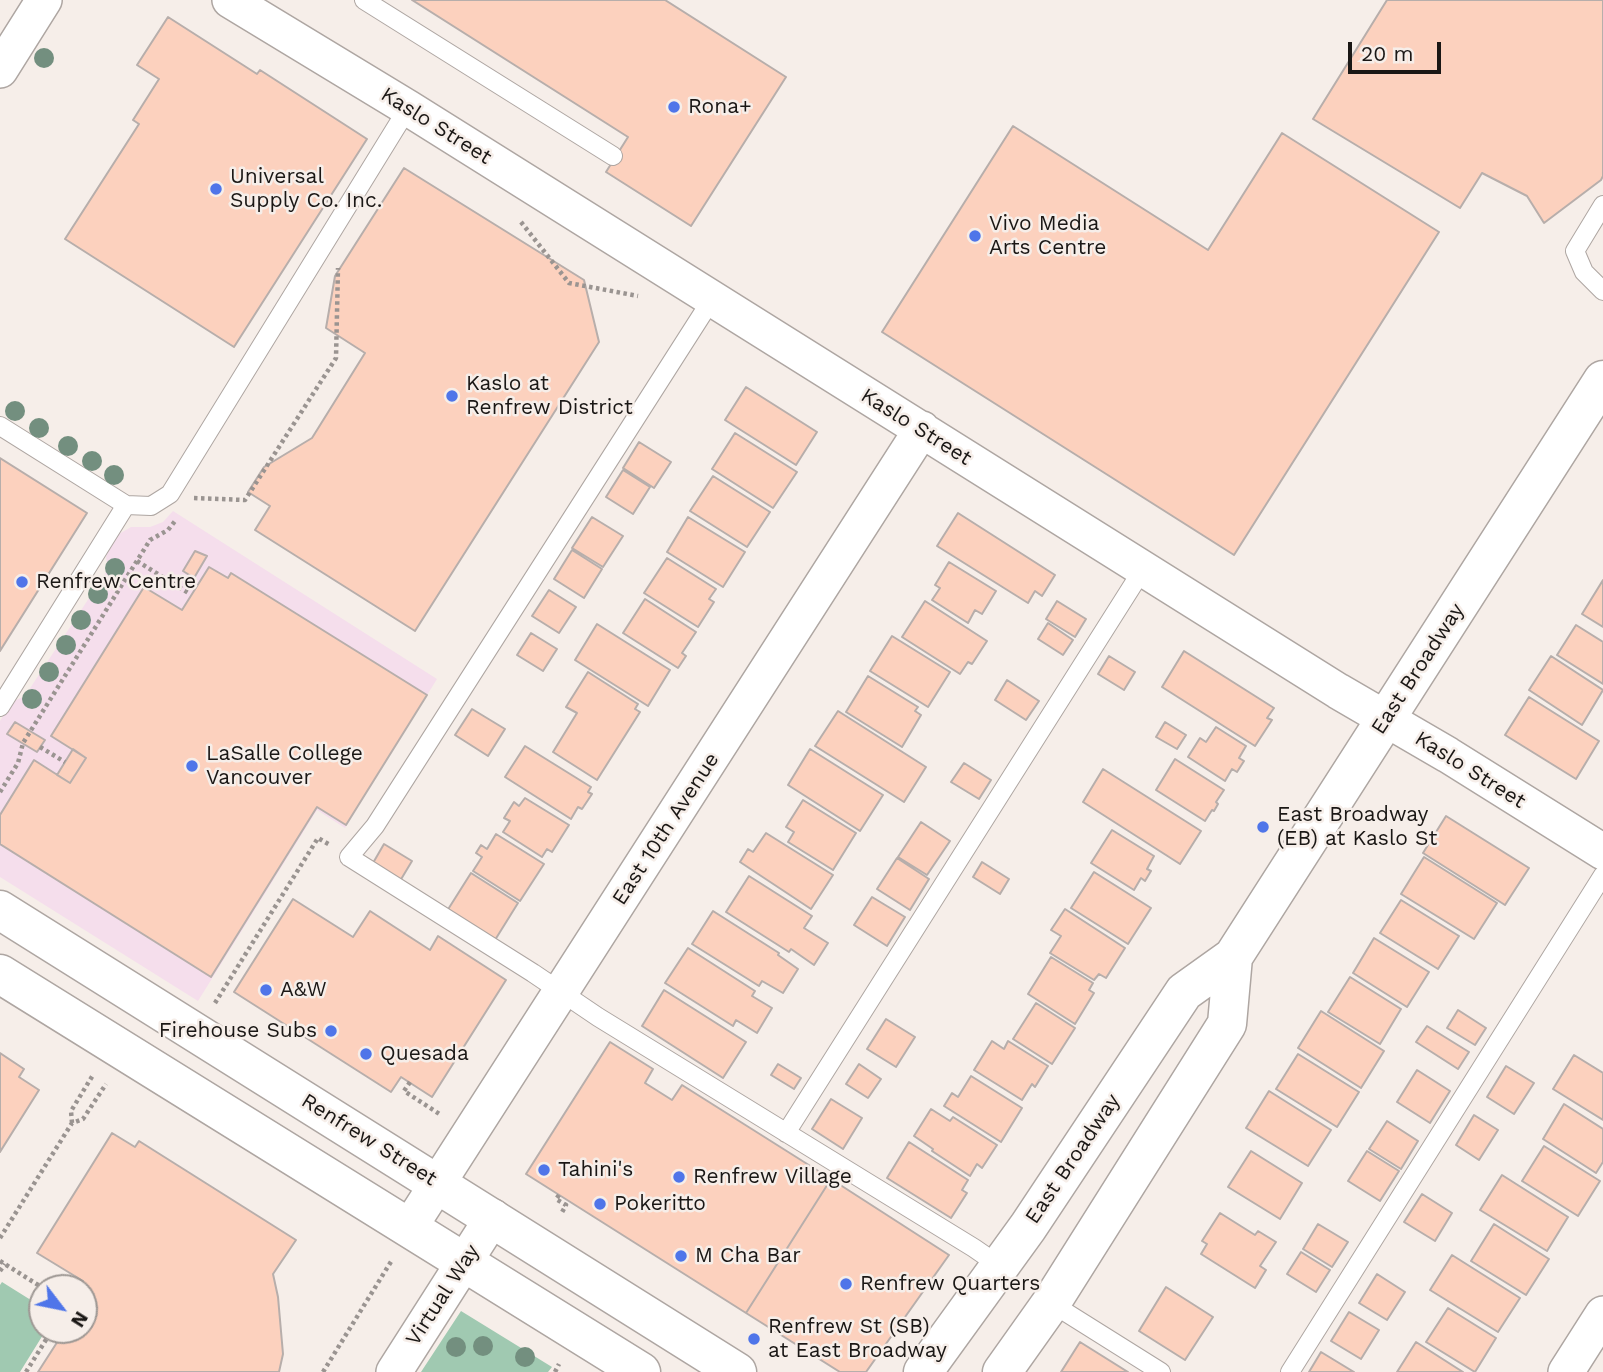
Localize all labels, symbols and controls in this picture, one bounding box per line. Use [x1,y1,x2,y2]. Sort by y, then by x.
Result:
scale bar [1351,28,1444,72]
text: 20 m [1361,41,1413,66]
street label: Kaslo Street [376,82,496,170]
place label: Rona+ [688,94,752,120]
marker: Rona+ [666,99,682,115]
place label: Universal Supply Co. Inc. [230,164,382,214]
marker: Universal Supply Co. Inc. [208,181,224,197]
place label: Vivo Media Arts Centre [989,211,1106,261]
marker: Vivo Media Arts Centre [967,228,983,244]
place label: Kaslo at Renfrew District [466,371,633,421]
street label: Kaslo Street [856,383,976,471]
marker: Kaslo at Renfrew District [444,388,460,404]
place label: Renfrew Centre [36,569,196,595]
marker: Renfrew Centre [14,574,30,590]
street label: East Broadway [1366,599,1470,739]
street label: Kaslo Street [1410,726,1530,814]
place label: LaSalle College Vancouver [206,741,363,791]
street label: East 10th Avenue [607,748,725,910]
marker: LaSalle College Vancouver [184,758,200,774]
place label: East Broadway (EB) at Kaslo St [1277,802,1437,852]
marker: East Broadway (EB) at Kaslo St [1255,819,1271,835]
place label: A&W [280,977,327,1003]
marker: A&W [258,982,274,998]
place label: Firehouse Subs [159,1018,317,1044]
marker: Firehouse Subs [323,1023,339,1039]
place label: Quesada [380,1041,469,1067]
marker: Quesada [358,1046,374,1062]
street label: Renfrew Street [297,1088,441,1192]
street label: East Broadway [1020,1089,1126,1229]
place label: Tahini's [558,1157,633,1183]
marker: Tahini's [536,1162,552,1178]
place label: Renfrew Village [693,1164,852,1190]
marker: Renfrew Village [671,1169,687,1185]
place label: Pokeritto [614,1191,706,1217]
marker: Pokeritto [592,1196,608,1212]
street label: Virtual Way [401,1240,485,1350]
place label: M Cha Bar [695,1243,801,1269]
marker: M Cha Bar [673,1248,689,1264]
place label: Renfrew Quarters [860,1271,1040,1297]
north arrow [28,1274,98,1344]
marker: Renfrew Quarters [838,1276,854,1292]
text: N [66,1307,93,1331]
place label: Renfrew St (SB) at East Broadway [768,1314,947,1364]
marker: Renfrew St (SB) at East Broadway [746,1331,762,1347]

